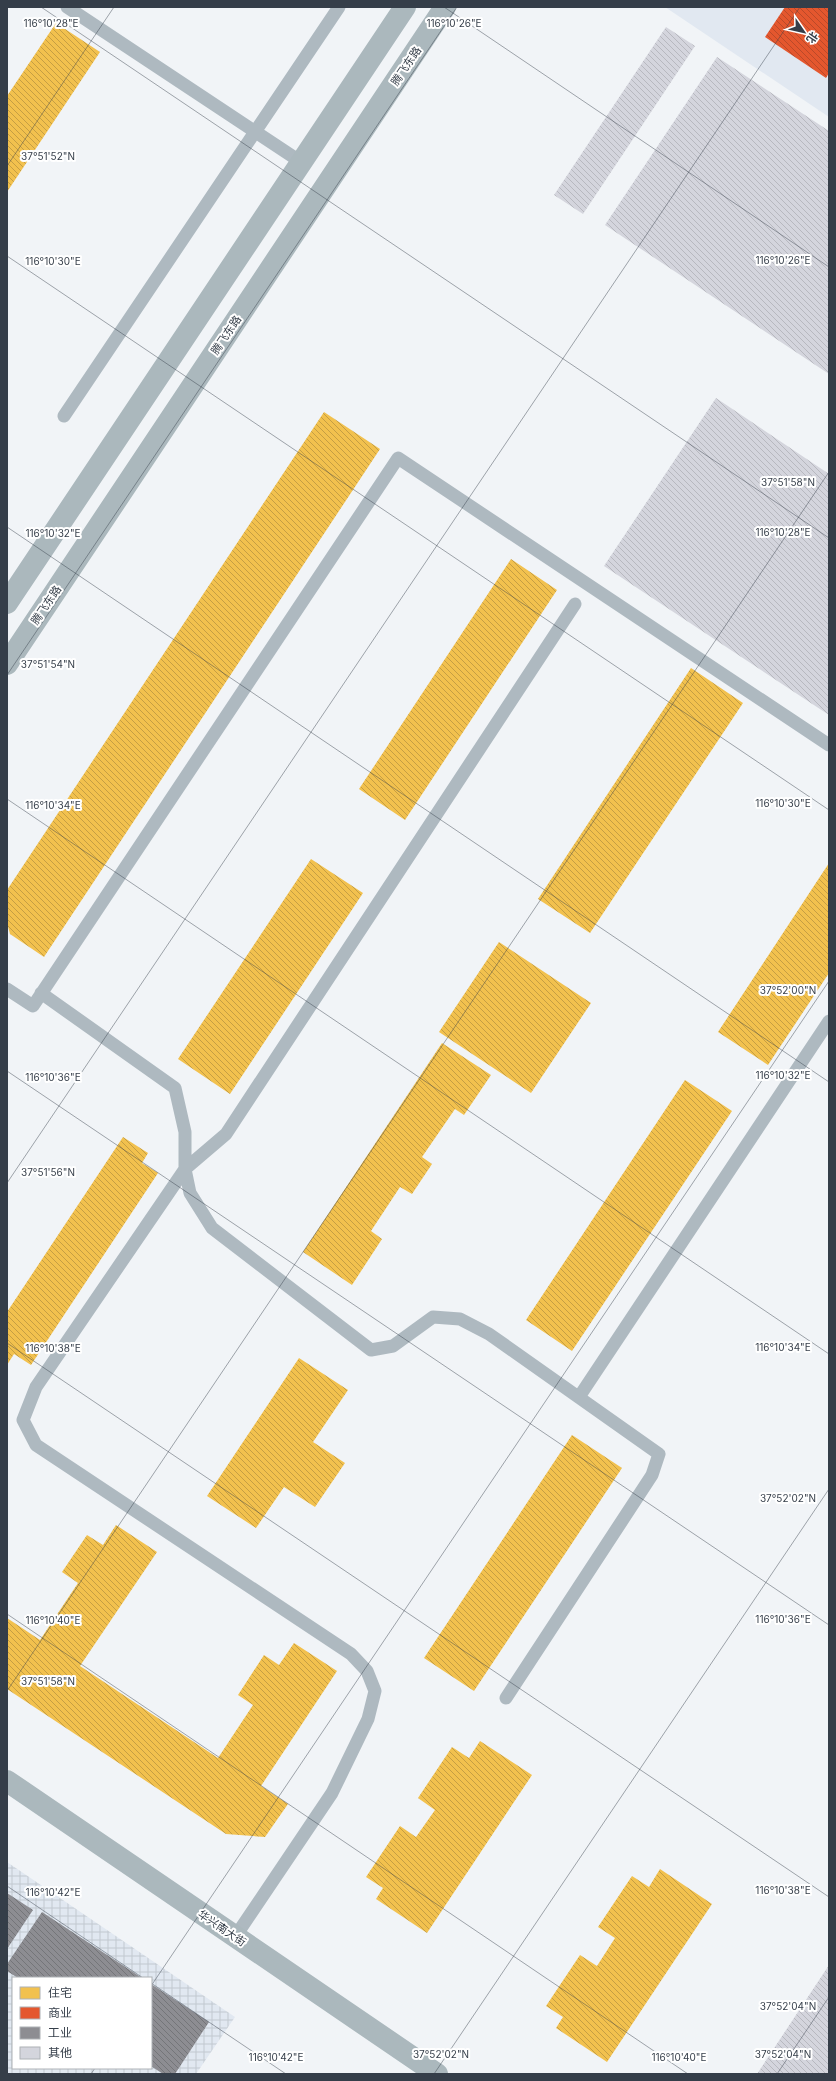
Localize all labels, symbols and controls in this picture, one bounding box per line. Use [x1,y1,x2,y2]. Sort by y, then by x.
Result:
north arrow [784,12,824,52]
text: 116°10'28"E [23,17,79,29]
text: 116°10'26"E [426,17,482,29]
text: 北 [803,29,821,46]
street label: 腾飞东路 [388,44,424,88]
text: 37°51'52"N [21,150,75,162]
text: 116°10'26"E [755,254,811,266]
text: 116°10'30"E [25,255,81,267]
street label: 腾飞东路 [208,313,244,357]
text: 37°51'58"N [761,476,815,488]
text: 116°10'28"E [755,526,811,538]
text: 116°10'32"E [25,527,81,539]
street label: 腾飞东路 [28,583,64,627]
text: 37°51'54"N [21,658,75,670]
text: 116°10'30"E [755,797,811,809]
text: 116°10'34"E [25,799,81,811]
text: 37°52'00"N [760,984,816,996]
text: 116°10'32"E [755,1069,811,1081]
text: 116°10'36"E [25,1071,81,1083]
text: 37°51'56"N [21,1166,75,1178]
text: 116°10'34"E [755,1341,811,1353]
text: 116°10'38"E [25,1342,81,1354]
text: 37°52'02"N [760,1492,816,1504]
text: 116°10'36"E [755,1613,811,1625]
text: 116°10'40"E [25,1614,81,1626]
text: 37°51'58"N [21,1675,75,1687]
text: 116°10'38"E [755,1884,811,1896]
text: 116°10'42"E [26,1886,80,1898]
street label: 华兴南大街 [195,1907,249,1949]
legend [12,1977,152,2069]
text: 住宅 [48,1985,72,2000]
text: 37°52'04"N [760,2000,816,2012]
text: 商业 [48,2005,72,2020]
text: 工业 [48,2025,72,2040]
text: 其他 [48,2045,72,2060]
text: 37°52'02"N [413,2048,469,2060]
text: 37°52'04"N [755,2048,811,2060]
text: 116°10'42"E [249,2051,303,2063]
text: 116°10'40"E [651,2051,707,2063]

